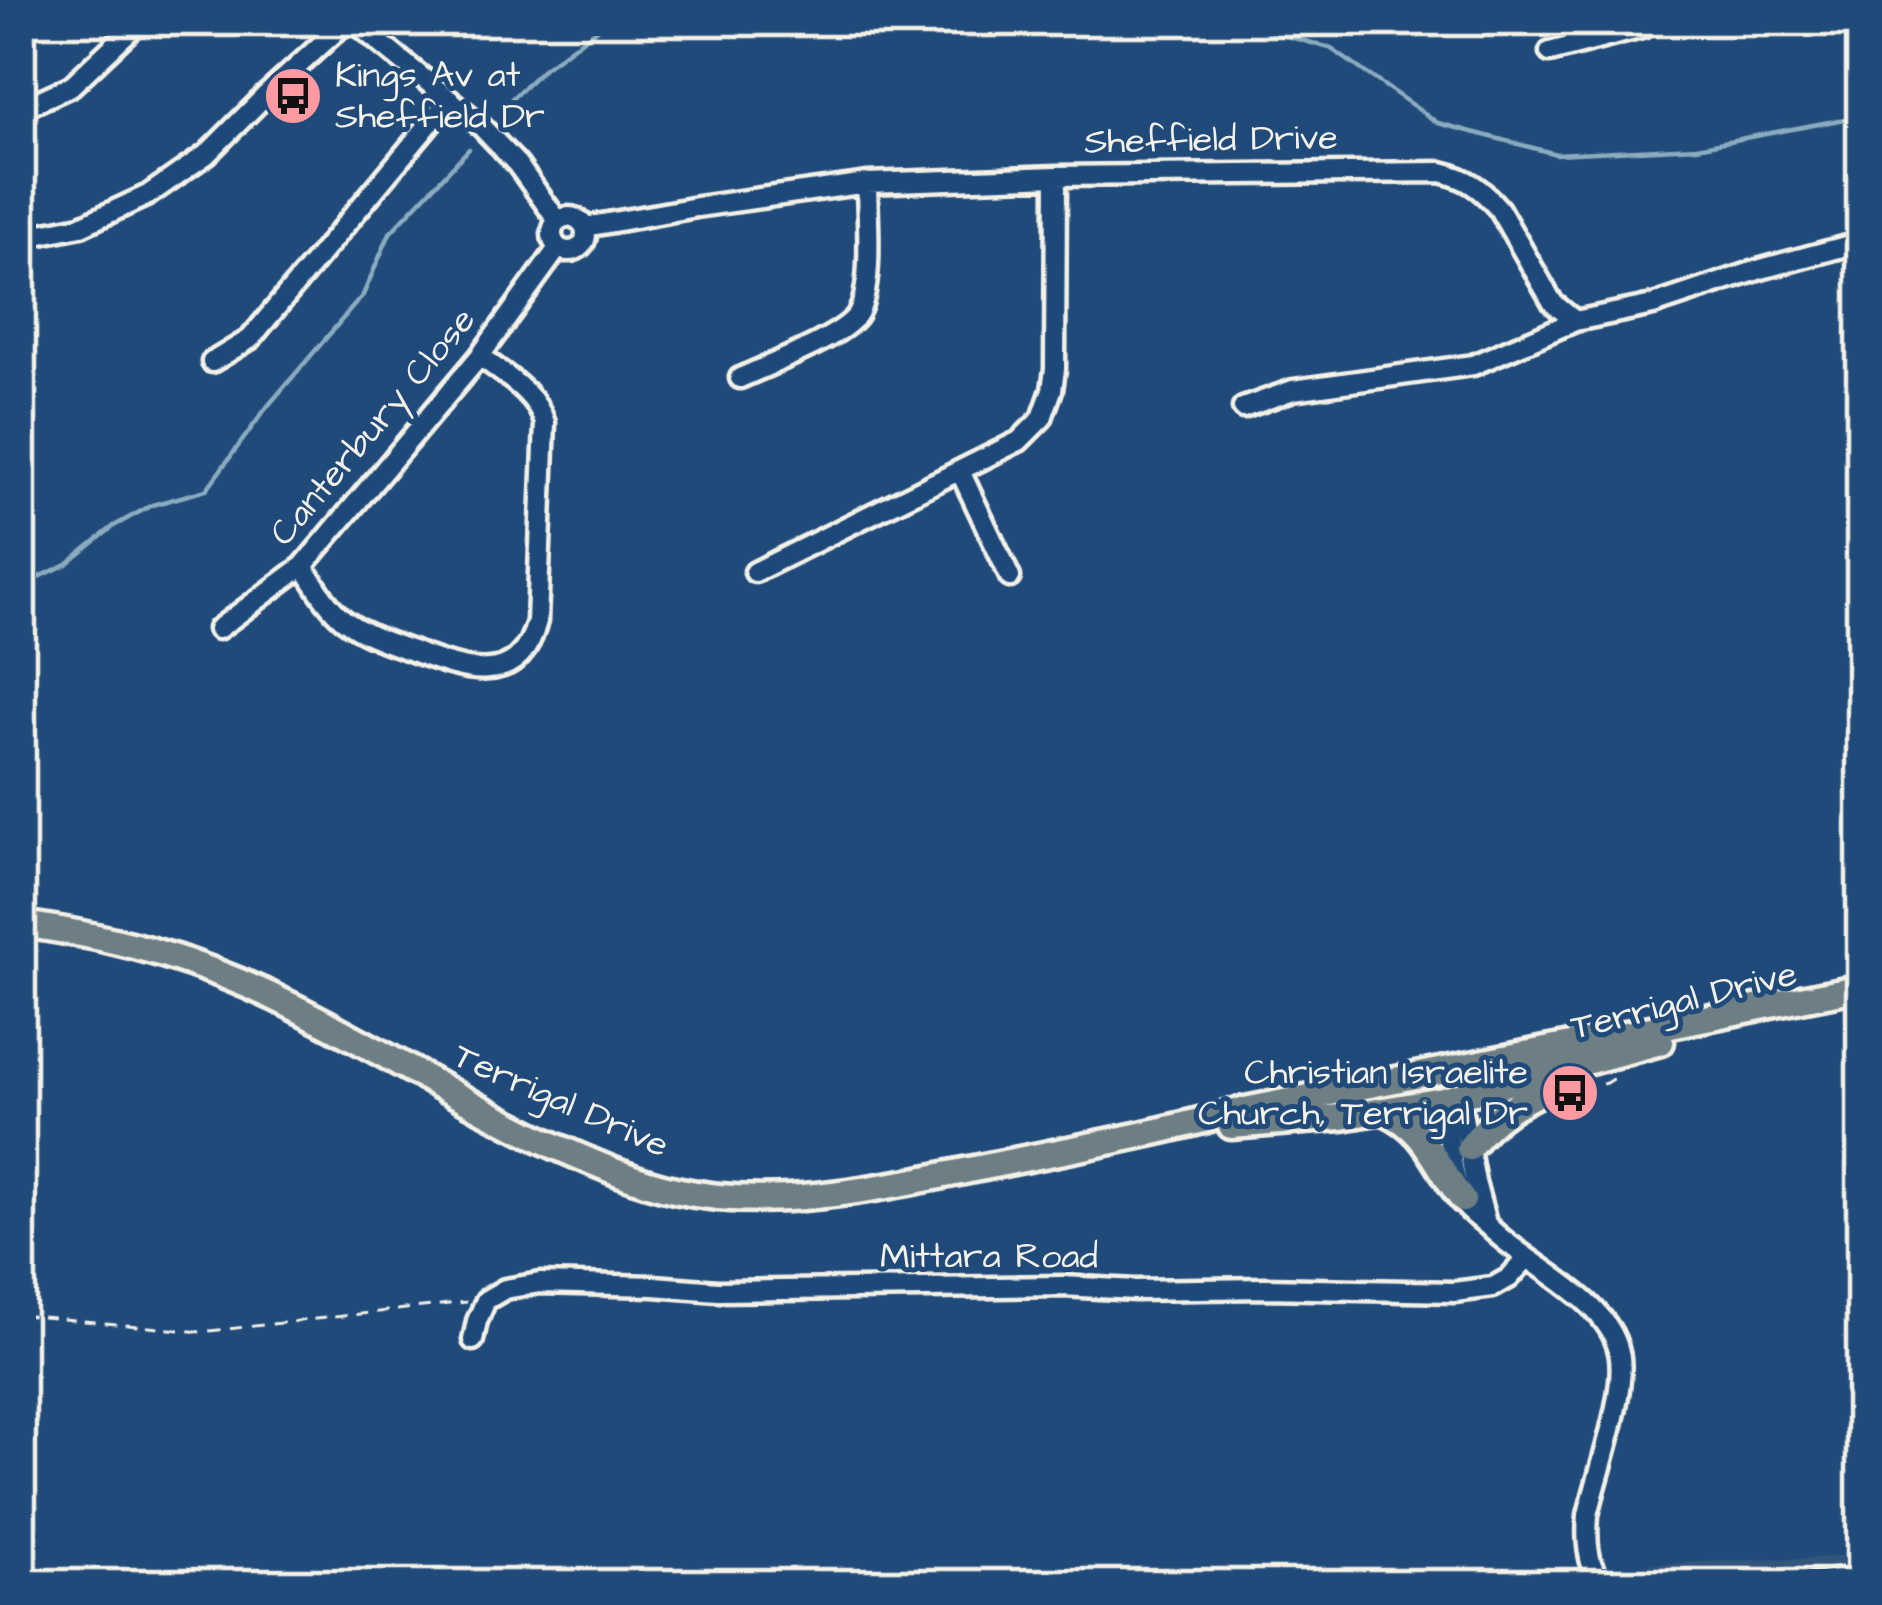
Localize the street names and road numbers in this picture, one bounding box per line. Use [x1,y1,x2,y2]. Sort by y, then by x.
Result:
street label: Sheffield Drive [1084,112,1338,168]
street label: Canterbury Close [258,297,488,557]
street label: Terrigal Drive [1566,948,1802,1055]
street label: Terrigal Drive [445,1031,677,1172]
street label: Mittara Road [880,1231,1098,1282]

